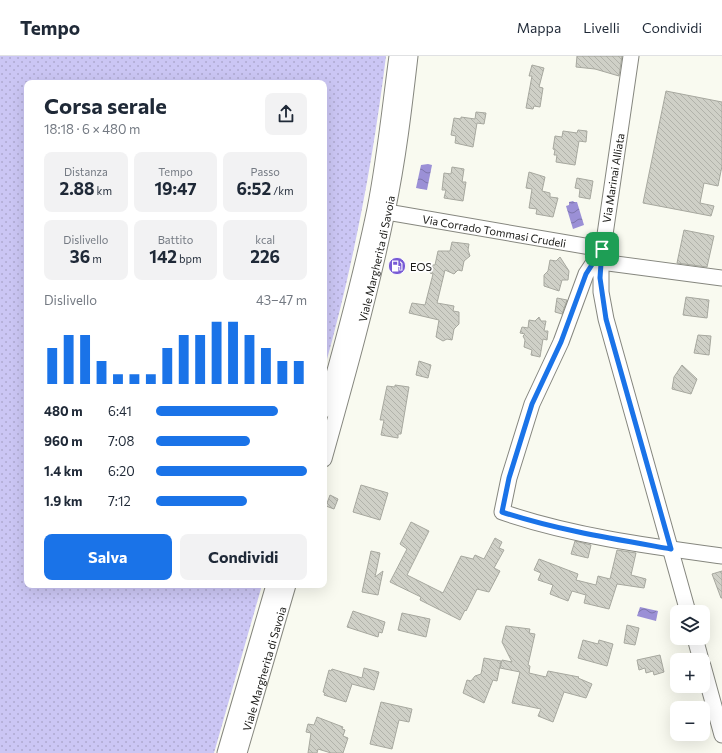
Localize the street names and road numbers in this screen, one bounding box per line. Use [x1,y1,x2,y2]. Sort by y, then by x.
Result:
street label: Via Marinai Alliata [599,132,627,224]
street label: Viale Margherita di Savoia [355,194,397,323]
street label: Via Corrado Tommasi Crudeli [422,212,567,249]
street label: Viale Margherita di Savoia [239,605,288,732]

